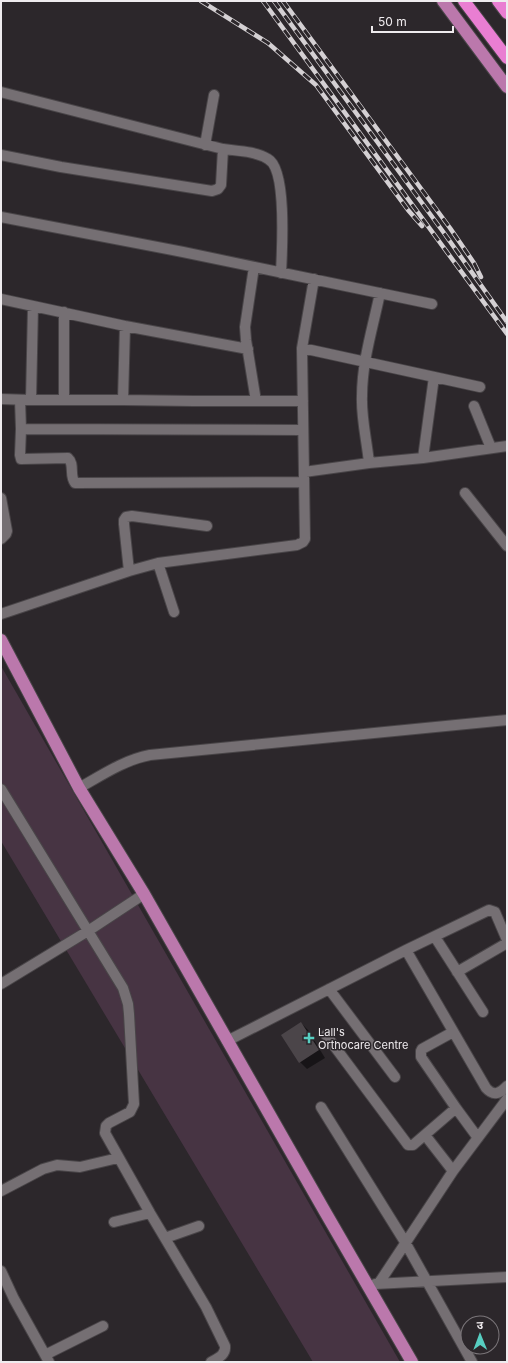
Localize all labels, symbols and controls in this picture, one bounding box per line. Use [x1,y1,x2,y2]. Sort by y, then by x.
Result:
scale bar [372,8,453,34]
text: 50 m [378,14,407,29]
place label: Lall's Orthocare Centre [318,1025,408,1052]
marker: Lall's Orthocare Centre [303,1032,315,1044]
north arrow [460,1315,500,1355]
text: उ [476,1318,484,1332]

